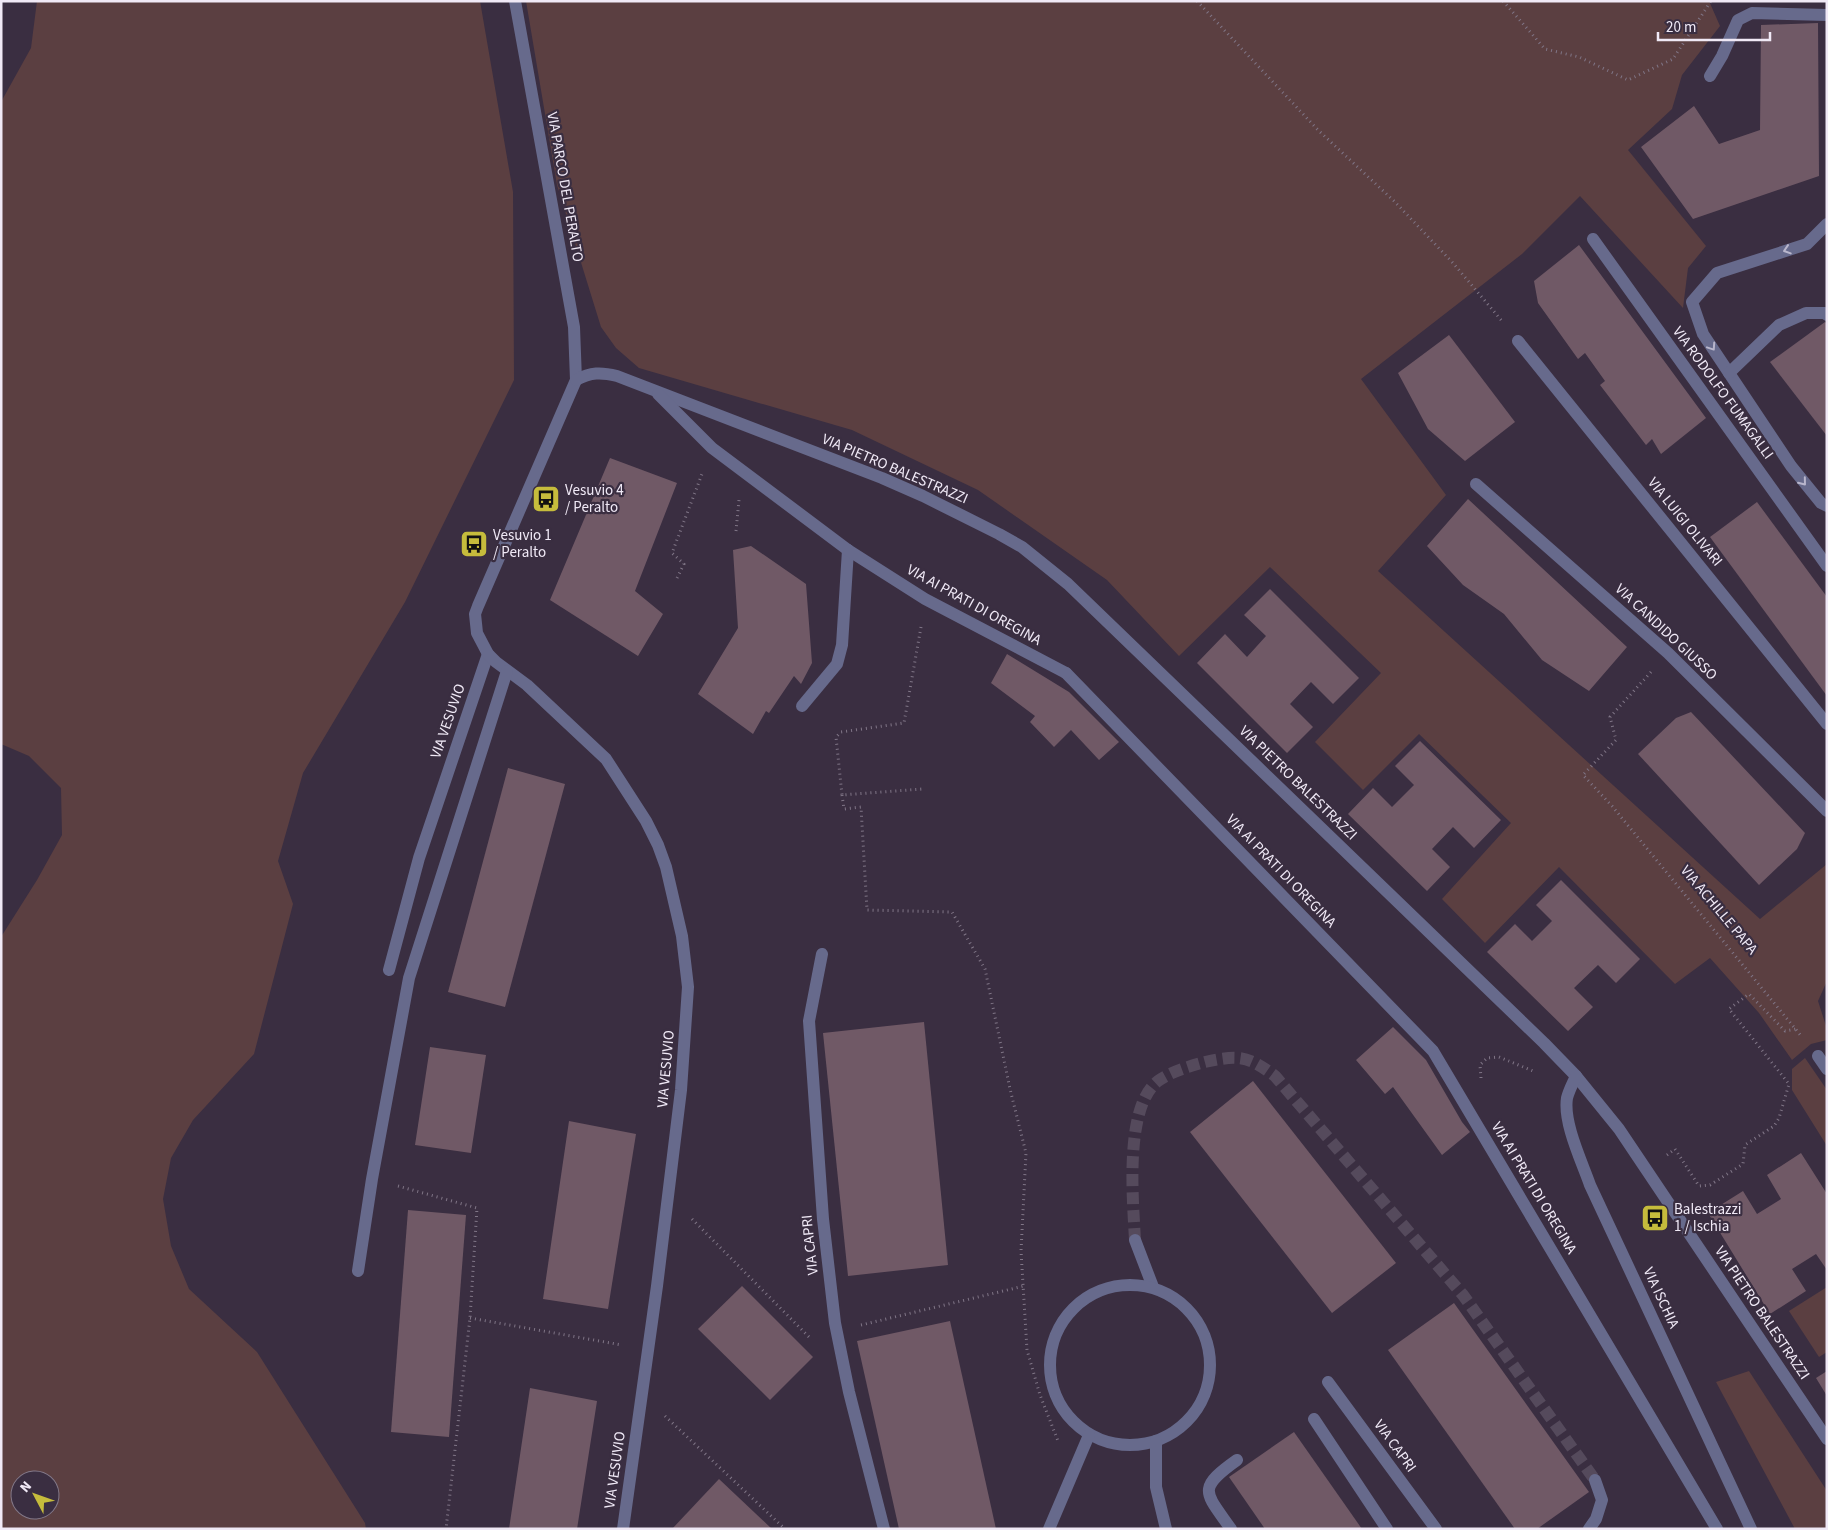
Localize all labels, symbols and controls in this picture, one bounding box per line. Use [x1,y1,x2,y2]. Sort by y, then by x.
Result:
scale bar [1658,10,1770,42]
text: 20 m [1666,17,1696,38]
street label: VIA PARCO DEL PERALTO [541,110,589,264]
one-way arrow [1783,245,1792,255]
street label: VIA RODOLFO FUMAGALLI [1668,322,1778,464]
one-way arrow [1706,342,1715,351]
street label: VIA PIETRO BALESTRAZZI [819,429,971,509]
street label: VIA LUIGI OLIVARI [1643,473,1727,571]
one-way arrow [1798,476,1806,485]
place label: Vesuvio 4 / Peralto [565,480,624,518]
bus stop icon: Vesuvio 4 / Peralto [531,484,561,514]
place label: Vesuvio 1 / Peralto [493,525,552,563]
bus stop icon: Vesuvio 1 / Peralto [459,529,489,559]
street label: VIA AI PRATI DI OREGINA [903,559,1046,651]
street label: VIA CANDIDO GIUSSO [1610,579,1722,685]
street label: VIA VESUVIO [425,681,471,761]
street label: VIA PIETRO BALESTRAZZI [1234,721,1362,845]
street label: VIA AI PRATI DI OREGINA [1221,809,1342,933]
street label: VIA ACHILLE PAPA [1675,861,1763,960]
street label: VIA VESUVIO [652,1029,680,1109]
street label: VIA AI PRATI DI OREGINA [1486,1118,1582,1259]
place label: Balestrazzi 1 / Ischia [1674,1199,1742,1237]
bus stop icon: Balestrazzi 1 / Ischia [1640,1203,1670,1233]
street label: VIA CAPRI [796,1214,824,1276]
street label: VIA PIETRO BALESTRAZZI [1709,1242,1815,1384]
street label: VIA ISCHIA [1638,1264,1685,1333]
street label: VIA CAPRI [1369,1415,1421,1477]
street label: VIA VESUVIO [599,1430,631,1510]
north arrow [10,1470,60,1520]
text: N [15,1477,37,1497]

